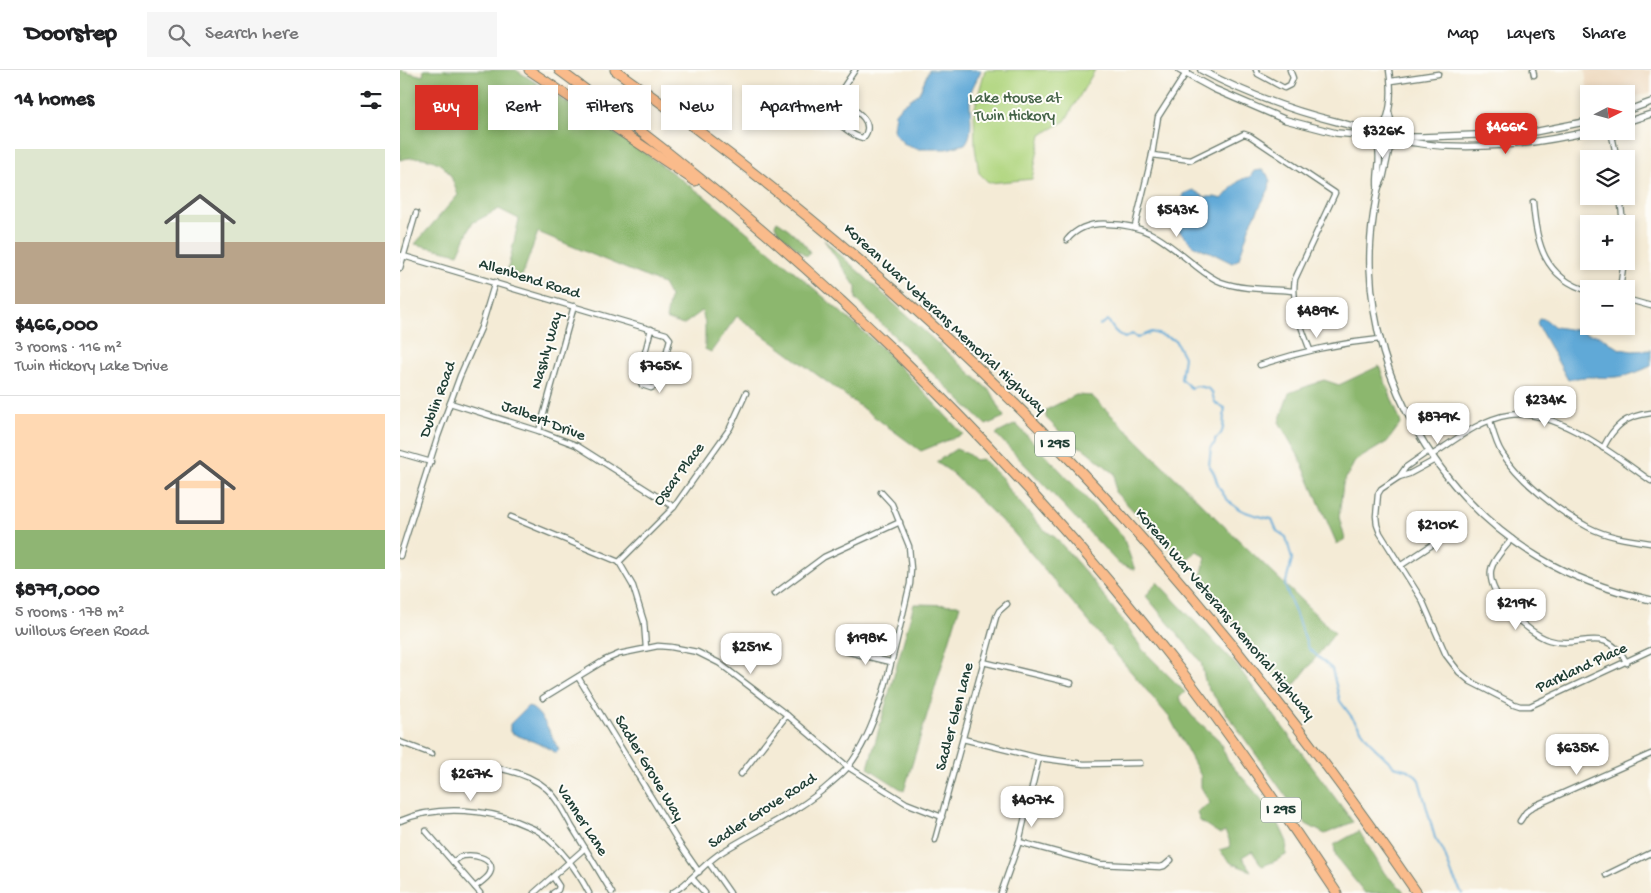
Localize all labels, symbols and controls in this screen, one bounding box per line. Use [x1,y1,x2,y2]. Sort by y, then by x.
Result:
search box [147,12,497,57]
text: Doorstep [25,20,117,49]
icon: search [165,21,193,49]
text: Search here [205,23,299,46]
text: Map [1447,24,1479,45]
text: Layers [1507,24,1554,45]
text: Share [1582,24,1626,45]
chip: Buy [415,85,478,130]
chip: Rent [488,85,558,130]
chip: Filters [568,85,651,130]
chip: New [661,85,732,130]
chip: Apartment [742,85,859,130]
north arrow [1580,85,1635,140]
map controls [1580,85,1635,335]
icon: filters [357,86,385,114]
text: 14 homes [15,88,94,113]
park label: Lake House at Twin Hickory [969,90,1063,127]
pin: $466K [1471,112,1541,155]
pin: $326K [1348,116,1418,159]
text: $466K [1486,119,1526,138]
text: $326K [1363,123,1403,142]
button: layers [1580,150,1635,205]
icon: home [155,181,245,271]
pin: $543K [1142,196,1212,238]
text: $543K [1157,202,1197,221]
button: + [1580,215,1635,270]
street label: Korean War Veterans Memorial Highway [838,221,1050,419]
street label: Allenbend Road [476,256,583,305]
button: − [1580,280,1635,335]
pin: $489K [1282,296,1352,339]
text: $489K [1297,303,1337,322]
street label: Nashly Way [528,310,568,392]
text: $466,000 [15,314,98,339]
text: 3 rooms · 116 m² [15,339,122,358]
pin: $765K [625,352,695,394]
text: Twin Hickory Lake Drive [15,358,168,377]
street label: Dublin Road [416,358,462,442]
text: $765K [640,358,680,377]
pin: $234K [1510,386,1580,428]
text: $234K [1525,392,1565,411]
street label: Jalbert Drive [498,397,588,447]
pin: $879K [1403,402,1473,445]
text: $879K [1417,409,1459,428]
road number: I 295 [1035,432,1075,456]
street label: Oscar Place [650,439,710,510]
icon: home [155,447,245,537]
street label: Korean War Veterans Memorial Highway [1130,505,1318,725]
pin: $210K [1402,510,1472,553]
text: $210K [1417,517,1457,536]
text: $879,000 [15,579,100,604]
pin: $219K [1481,588,1551,631]
text: $219K [1497,595,1535,614]
text: 5 rooms · 178 m² [15,604,124,623]
text: Willows Green Road [15,623,148,642]
pin: $198K [831,624,901,666]
text: $198K [846,630,886,649]
pin: $251K [716,632,786,675]
text: $251K [732,639,770,658]
street label: Parkland Place [1532,639,1631,699]
street label: Sadler Glen Lane [932,660,980,773]
street label: Sadler Grove Way [609,712,687,826]
pin: $635K [1542,734,1612,776]
text: $635K [1557,740,1597,759]
pin: $267K [436,760,506,802]
text: $267K [451,766,491,785]
street label: Sadler Grove Road [705,769,822,854]
street label: Vanner Lane [550,781,612,861]
pin: $407K [997,786,1067,828]
text: $407K [1012,792,1052,811]
road number: I 295 [1261,798,1301,822]

